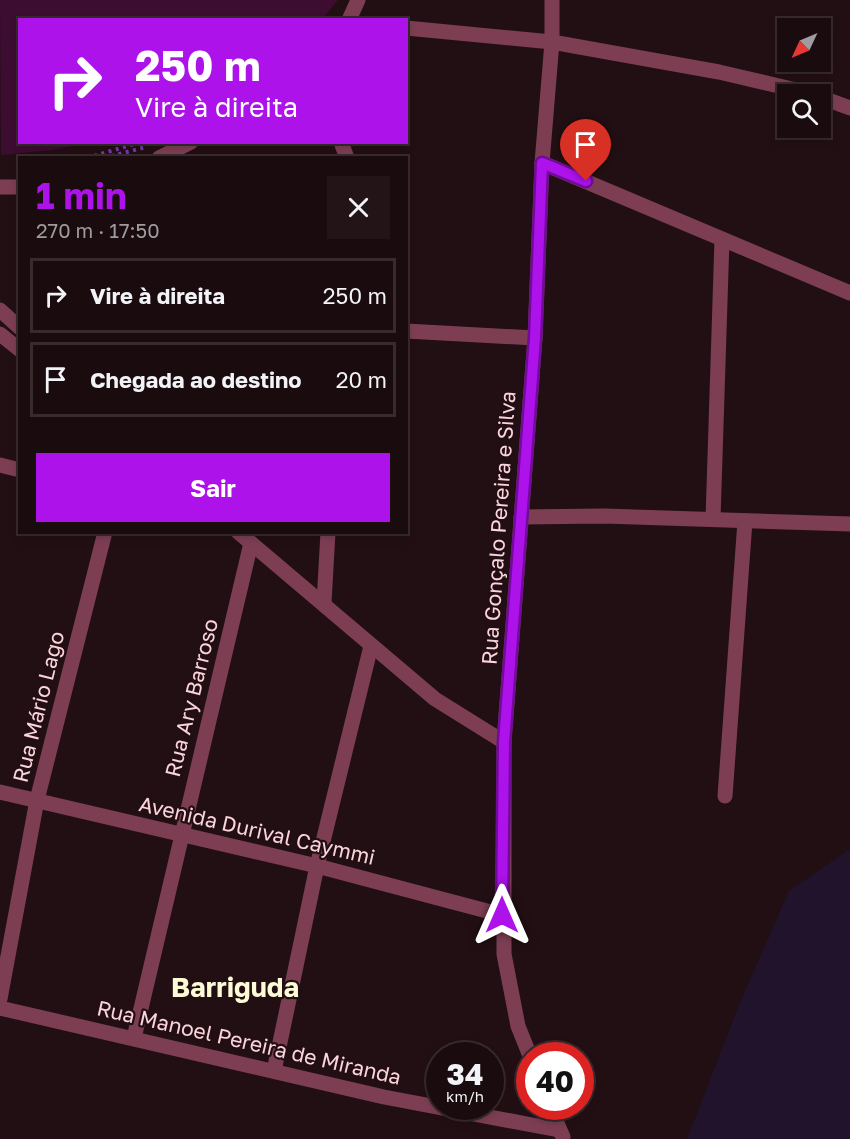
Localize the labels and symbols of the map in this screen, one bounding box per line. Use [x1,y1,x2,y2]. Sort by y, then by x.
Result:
north arrow [777,18,831,72]
pin [560,119,611,181]
street label: Rua Gonçalo Pereira e Silva [475,390,521,666]
street label: Rua Ary Barroso [159,616,223,780]
street label: Rua Mário Lago [7,628,69,785]
street label: Avenida Durival Caymmi [137,790,378,870]
position arrow [470,883,534,947]
district label: Barriguda [171,971,299,1003]
street label: Rua Manoel Pereira de Miranda [95,994,404,1090]
speed limit sign: 40 [516,1042,594,1120]

